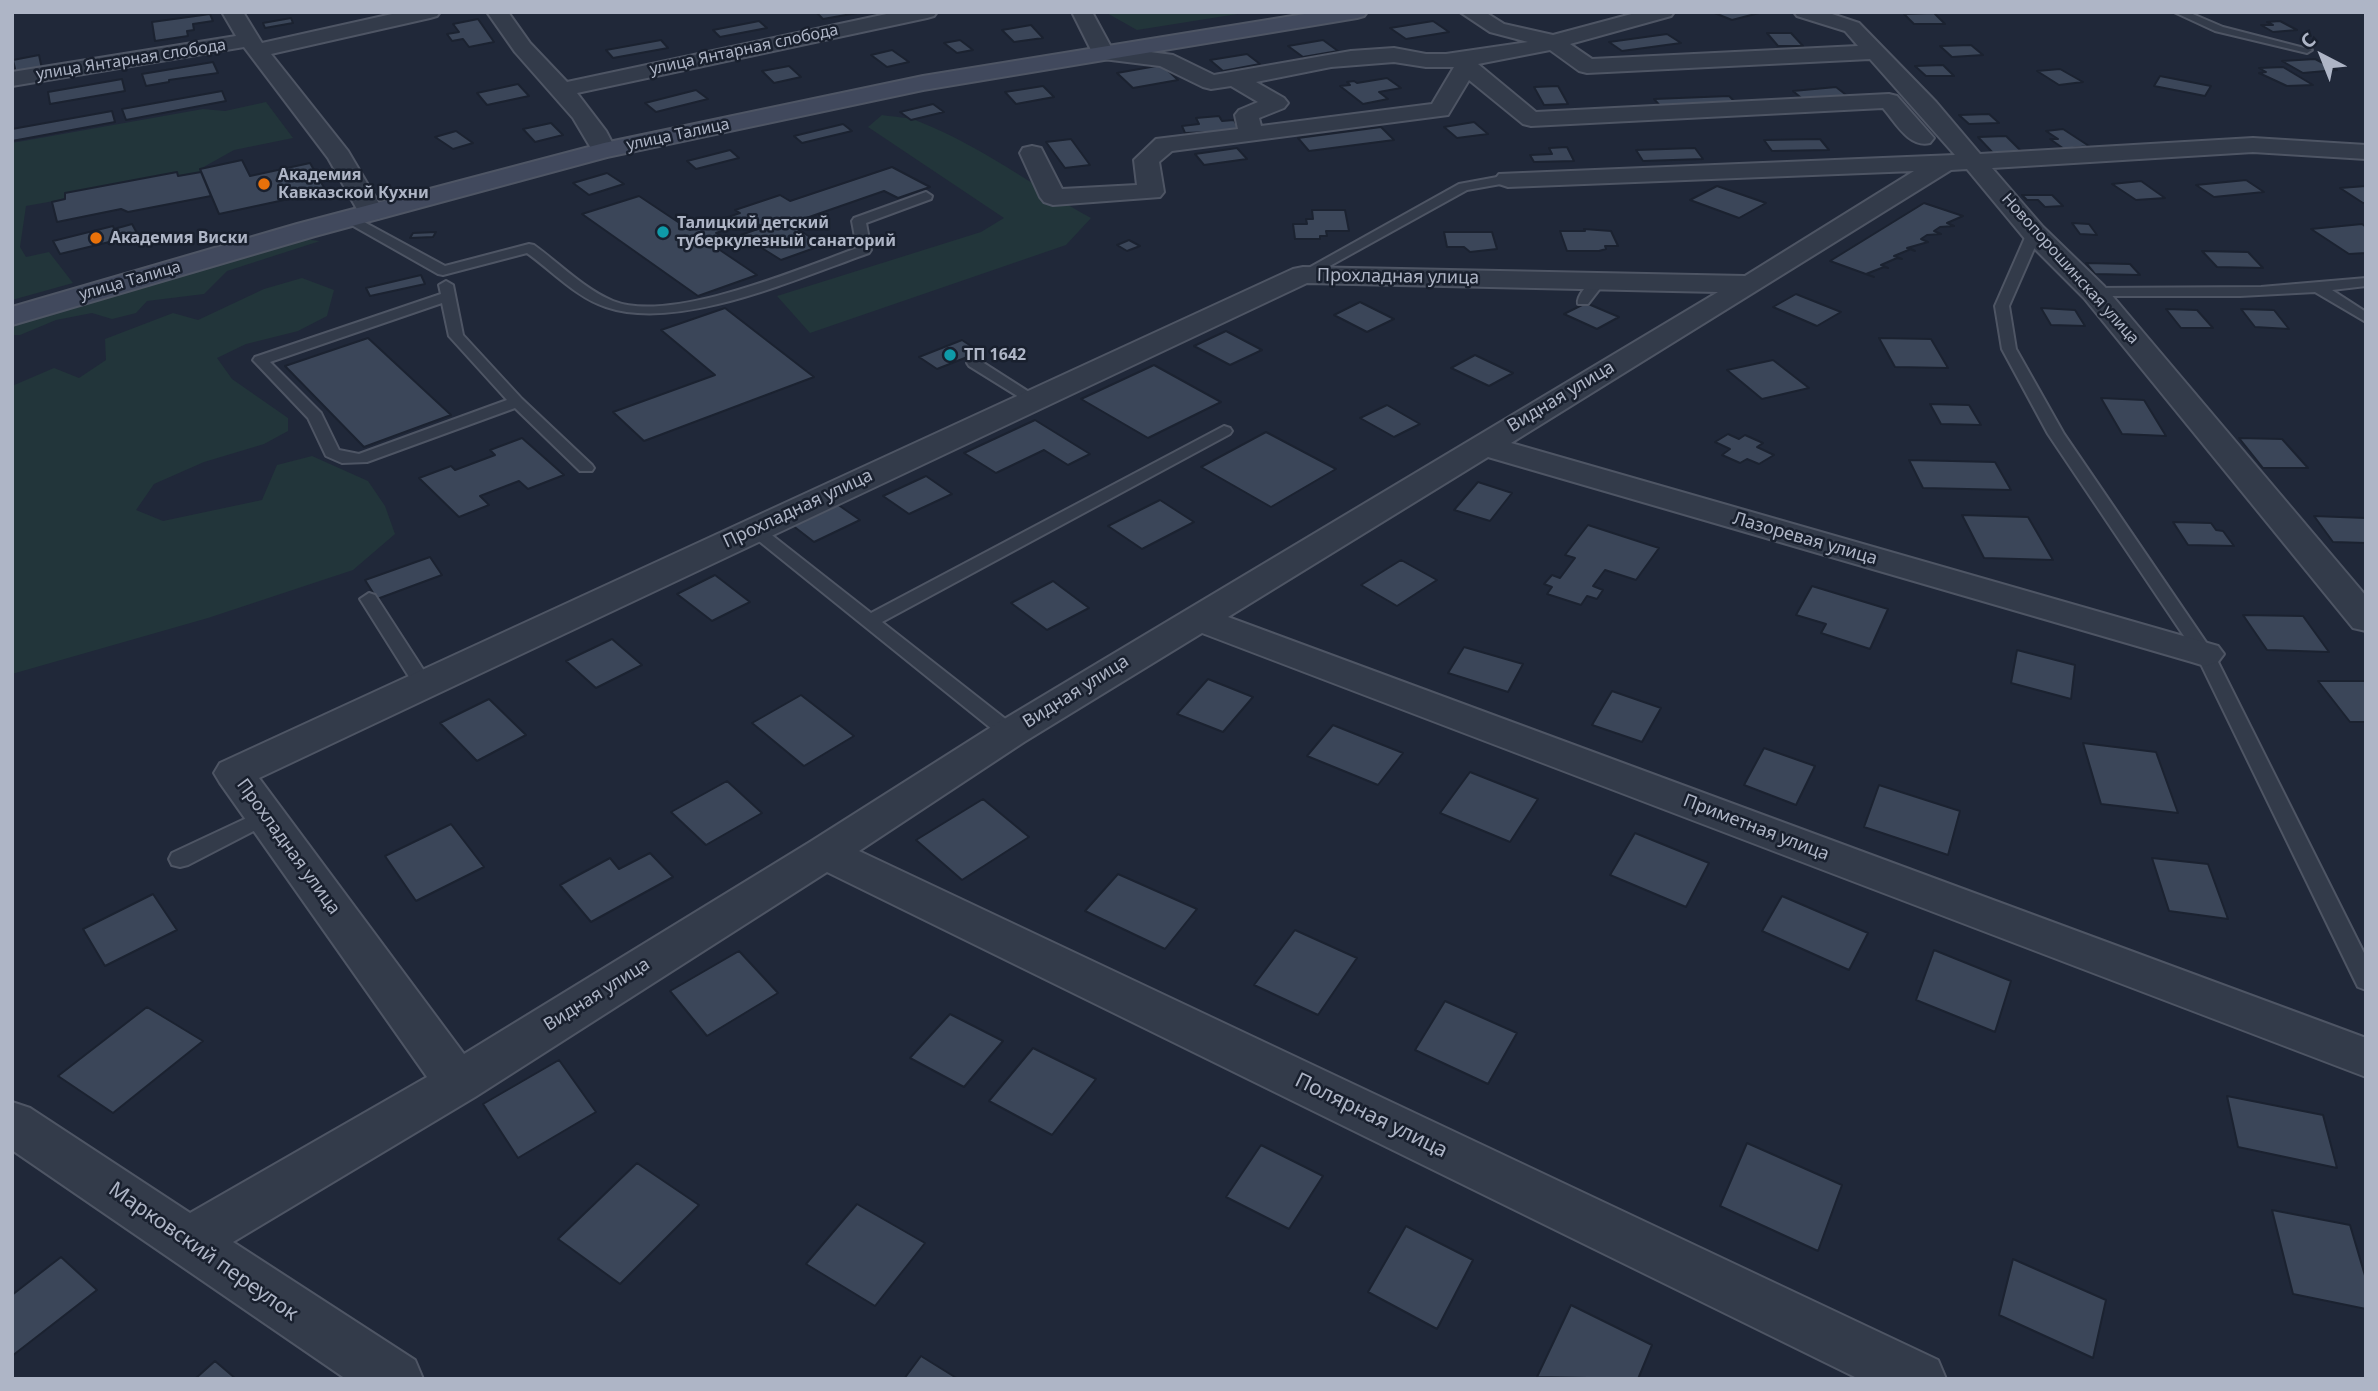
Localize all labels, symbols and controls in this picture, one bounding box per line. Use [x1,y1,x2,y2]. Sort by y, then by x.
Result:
street label: улица Янтарная слобода [648,21,840,79]
north arrow [2287,21,2357,91]
text: С [2295,27,2321,54]
street label: улица Янтарная слобода [35,35,227,85]
street label: улица Талица [625,115,731,155]
place label: Академия Кавказской Кухни [278,165,429,203]
marker: Академия Кавказской Кухни [256,176,272,192]
street label: Новопорошинская улица [1997,190,2143,348]
place label: Талицкий детский туберкулезный санаторий [677,213,896,251]
marker: Талицкий детский туберкулезный санаторий [655,224,671,240]
place label: Академия Виски [110,228,248,248]
marker: Академия Виски [88,230,104,246]
street label: улица Талица [77,257,183,305]
street label: Прохладная улица [1317,265,1479,289]
place label: ТП 1642 [964,345,1026,365]
marker: ТП 1642 [942,347,958,363]
street label: Видная улица [1504,357,1618,437]
street label: Прохладная улица [720,465,876,553]
street label: Лазоревая улица [1730,508,1880,570]
street label: Видная улица [1019,651,1133,733]
street label: Прохладная улица [232,775,344,919]
street label: Приметная улица [1680,790,1832,866]
street label: Видная улица [540,954,654,1036]
street label: Полярная улица [1291,1068,1451,1164]
street label: Марковский переулок [104,1177,302,1327]

